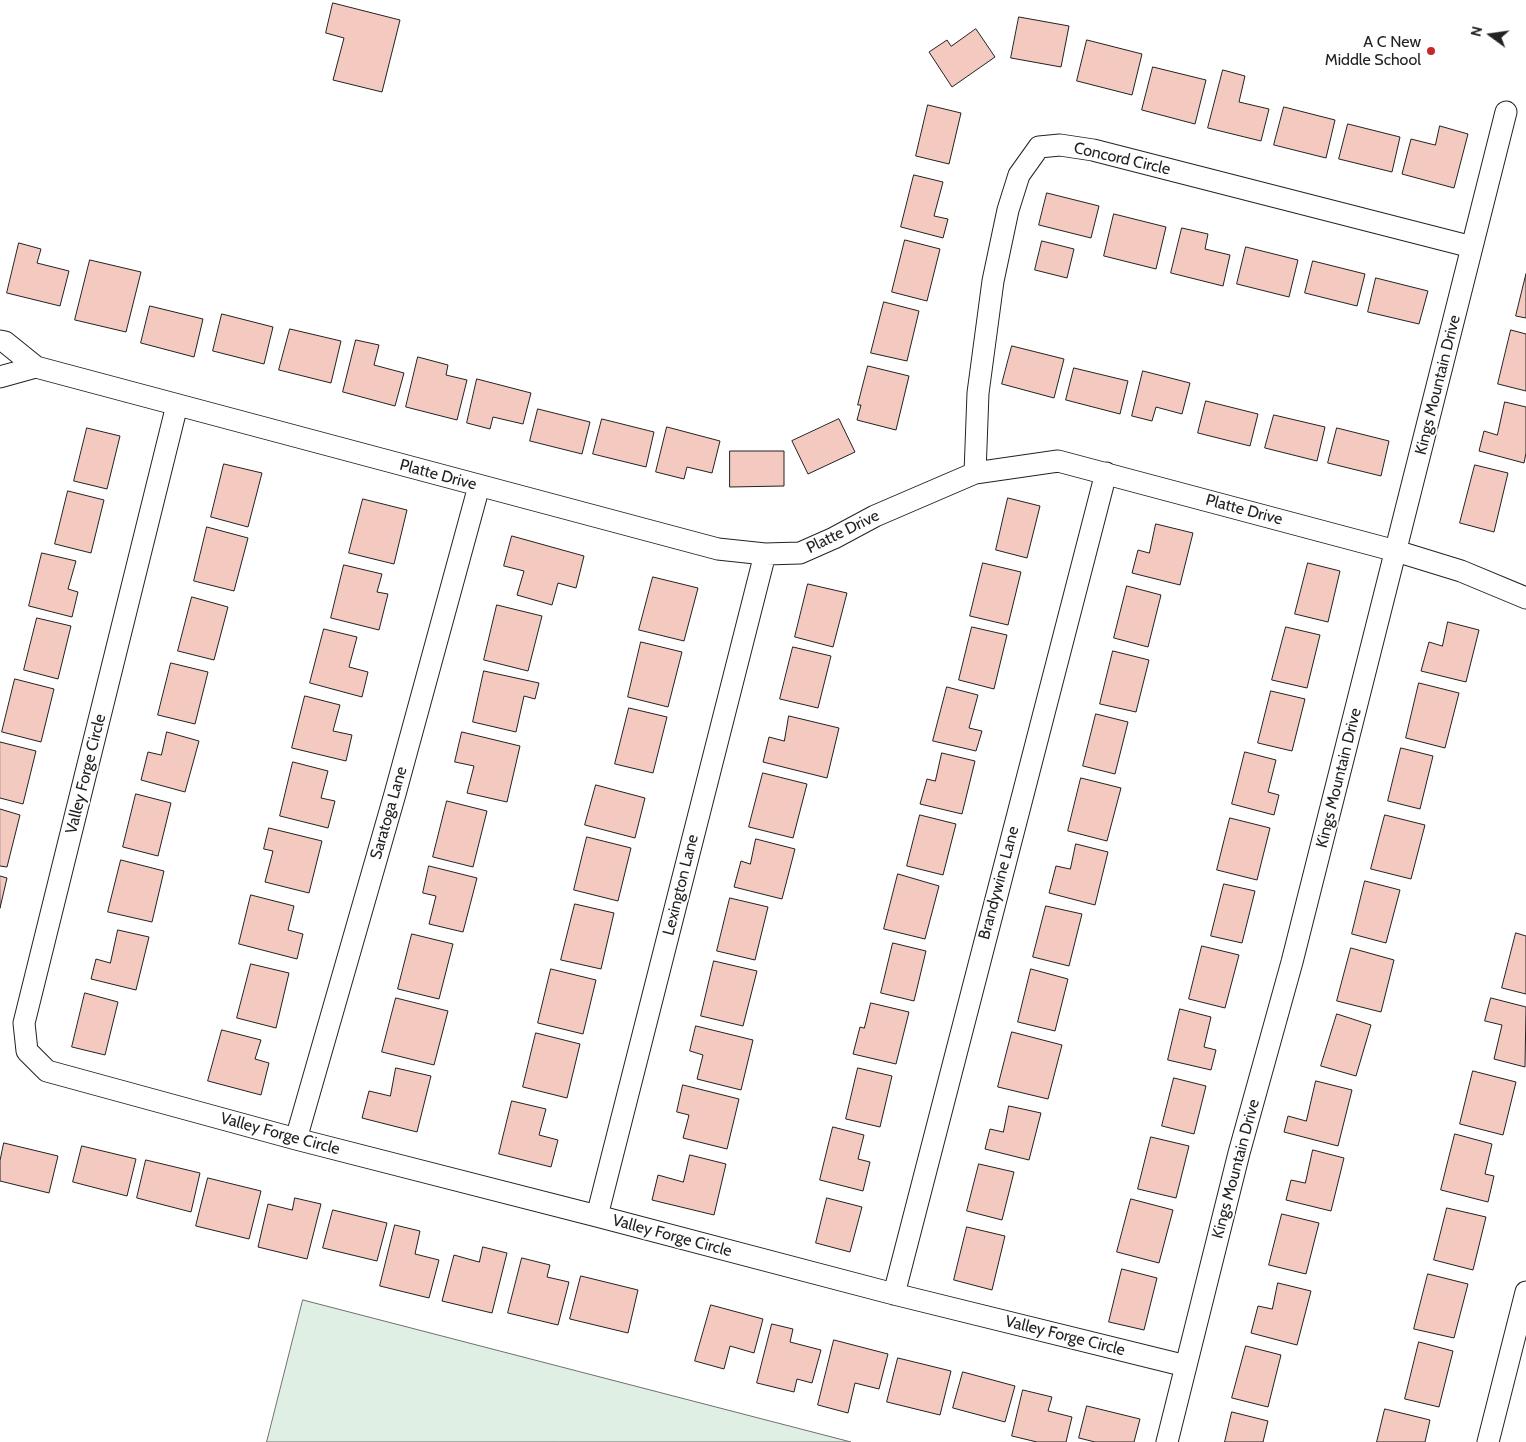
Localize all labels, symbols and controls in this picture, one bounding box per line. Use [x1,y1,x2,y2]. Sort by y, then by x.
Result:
north arrow [1466,10,1516,60]
text: N [1467,24,1486,38]
place label: A C New Middle School [1325,32,1421,70]
marker: A C New Middle School [1425,45,1437,57]
street label: Concord Circle [1072,139,1172,179]
street label: Kings Mountain Drive [1411,313,1465,457]
street label: Platte Drive [397,456,479,494]
street label: Platte Drive [1203,491,1285,529]
street label: Platte Drive [803,506,883,558]
street label: Kings Mountain Drive [1312,706,1366,850]
street label: Valley Forge Circle [62,712,110,836]
street label: Saratoga Lane [367,764,411,862]
street label: Brandywine Lane [975,824,1023,942]
street label: Lexington Lane [659,833,703,937]
street label: Kings Mountain Drive [1208,1097,1264,1241]
street label: Valley Forge Circle [218,1109,342,1159]
street label: Valley Forge Circle [610,1211,734,1261]
street label: Valley Forge Circle [1003,1312,1127,1360]

